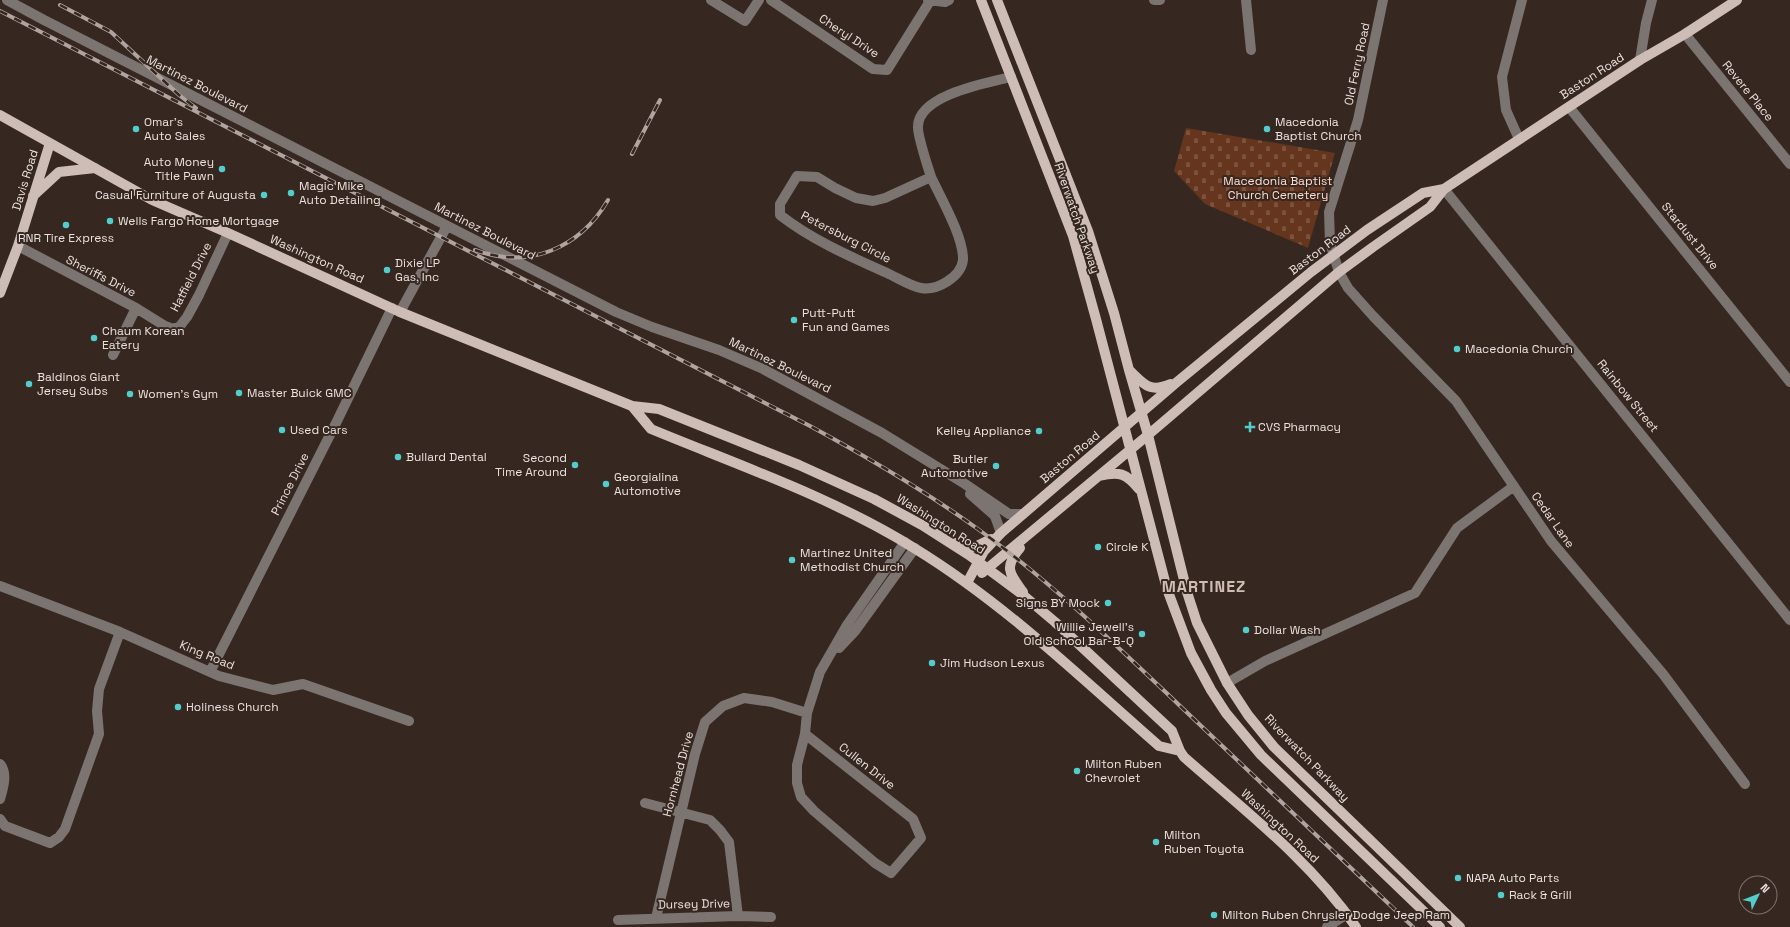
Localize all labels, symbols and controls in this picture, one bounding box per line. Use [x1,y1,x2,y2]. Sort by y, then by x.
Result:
street label: Cheryl Drive [816,11,882,61]
street label: Old Ferry Road [1340,21,1374,107]
street label: Baston Road [1557,49,1627,103]
street label: Martinez Boulevard [144,52,250,116]
street label: Revere Place [1719,57,1777,125]
place label: Omar's Auto Sales [144,114,205,144]
place label: Macedonia Baptist Church [1275,114,1362,144]
marker: Omar's Auto Sales [131,124,141,134]
marker: Macedonia Baptist Church [1262,124,1272,134]
street label: Davis Road [8,148,42,212]
place label: Auto Money Title Pawn [144,154,214,184]
street label: Riverwatch Parkway [1051,161,1103,275]
marker: Auto Money Title Pawn [217,164,227,174]
park label: Macedonia Baptist Church Cemetery [1223,173,1333,203]
place label: Magic Mike Auto Detailing [299,178,381,208]
place label: Casual Furniture of Augusta [95,187,256,203]
marker: Magic Mike Auto Detailing [286,188,296,198]
marker: Casual Furniture of Augusta [259,190,269,200]
street label: Martinez Boulevard [432,199,538,263]
street label: Stardust Drive [1658,199,1722,273]
street label: Petersburg Circle [798,207,894,267]
place label: Wells Fargo Home Mortgage [118,213,279,229]
marker: Wells Fargo Home Mortgage [105,216,115,226]
marker: RNR Tire Express [61,220,71,230]
street label: Baston Road [1286,221,1354,279]
place label: RNR Tire Express [18,230,114,246]
street label: Washington Road [267,231,367,287]
street label: Hatfield Drive [167,240,215,314]
street label: Sheriffs Drive [63,252,139,300]
place label: Dixie LP Gas, Inc [395,255,440,285]
marker: Dixie LP Gas, Inc [382,265,392,275]
place label: Putt-Putt Fun and Games [802,305,890,335]
marker: Putt-Putt Fun and Games [789,315,799,325]
place label: Chaum Korean Eatery [102,323,185,353]
marker: Chaum Korean Eatery [89,333,99,343]
street label: Martinez Boulevard [726,333,834,397]
place label: Macedonia Church [1465,341,1573,357]
marker: Macedonia Church [1452,344,1462,354]
street label: Rainbow Street [1594,356,1662,436]
place label: Baldinos Giant Jersey Subs [37,369,120,399]
marker: Baldinos Giant Jersey Subs [24,379,34,389]
place label: Master Buick GMC [247,385,352,401]
place label: Women's Gym [138,386,218,402]
marker: Master Buick GMC [234,388,244,398]
marker: Women's Gym [125,389,135,399]
place label: CVS Pharmacy [1258,419,1341,435]
place label: Used Cars [290,422,348,438]
marker: CVS Pharmacy [1245,422,1255,432]
place label: Kelley Appliance [936,423,1031,439]
marker: Used Cars [277,425,287,435]
marker: Kelley Appliance [1034,426,1044,436]
street label: Baston Road [1037,427,1103,487]
place label: Bullard Dental [406,449,487,465]
street label: Prince Drive [267,450,313,518]
place label: Second Time Around [495,450,567,480]
place label: Butler Automotive [921,451,988,481]
marker: Bullard Dental [393,452,403,462]
marker: Second Time Around [570,460,580,470]
marker: Butler Automotive [991,461,1001,471]
place label: Georgialina Automotive [614,469,681,499]
marker: Georgialina Automotive [601,479,611,489]
street label: Cedar Lane [1528,489,1578,551]
street label: Washington Road [894,490,988,558]
place label: Circle K [1106,539,1149,555]
marker: Circle K [1093,542,1103,552]
place label: Martinez United Methodist Church [800,545,904,575]
marker: Martinez United Methodist Church [787,555,797,565]
district label: MARTINEZ [1162,576,1246,597]
place label: Signs BY Mock [1016,595,1101,611]
marker: Signs BY Mock [1103,598,1113,608]
place label: Willie Jewell's Old School Bar-B-Q [1024,619,1134,649]
place label: Dollar Wash [1254,622,1321,638]
marker: Dollar Wash [1241,625,1251,635]
marker: Willie Jewell's Old School Bar-B-Q [1137,629,1147,639]
street label: King Road [177,637,237,673]
place label: Jim Hudson Lexus [940,655,1045,671]
marker: Jim Hudson Lexus [927,658,937,668]
place label: Holiness Church [186,699,279,715]
marker: Holiness Church [173,702,183,712]
street label: Riverwatch Parkway [1261,711,1353,805]
street label: Hornhead Drive [659,729,697,819]
street label: Cullen Drive [836,739,898,793]
place label: Milton Ruben Chevrolet [1085,756,1162,786]
marker: Milton Ruben Chevrolet [1072,766,1082,776]
street label: Washington Road [1237,786,1323,866]
place label: Milton Ruben Toyota [1164,827,1244,857]
marker: Milton Ruben Toyota [1151,837,1161,847]
place label: NAPA Auto Parts [1466,870,1559,886]
marker: NAPA Auto Parts [1453,873,1463,883]
north arrow [1738,875,1778,915]
text: N [1758,881,1773,896]
place label: Rack & Grill [1509,887,1572,903]
marker: Rack & Grill [1496,890,1506,900]
street label: Dursey Drive [658,895,730,913]
place label: Milton Ruben Chrysler Dodge Jeep Ram [1222,907,1450,923]
marker: Milton Ruben Chrysler Dodge Jeep Ram [1209,910,1219,920]

